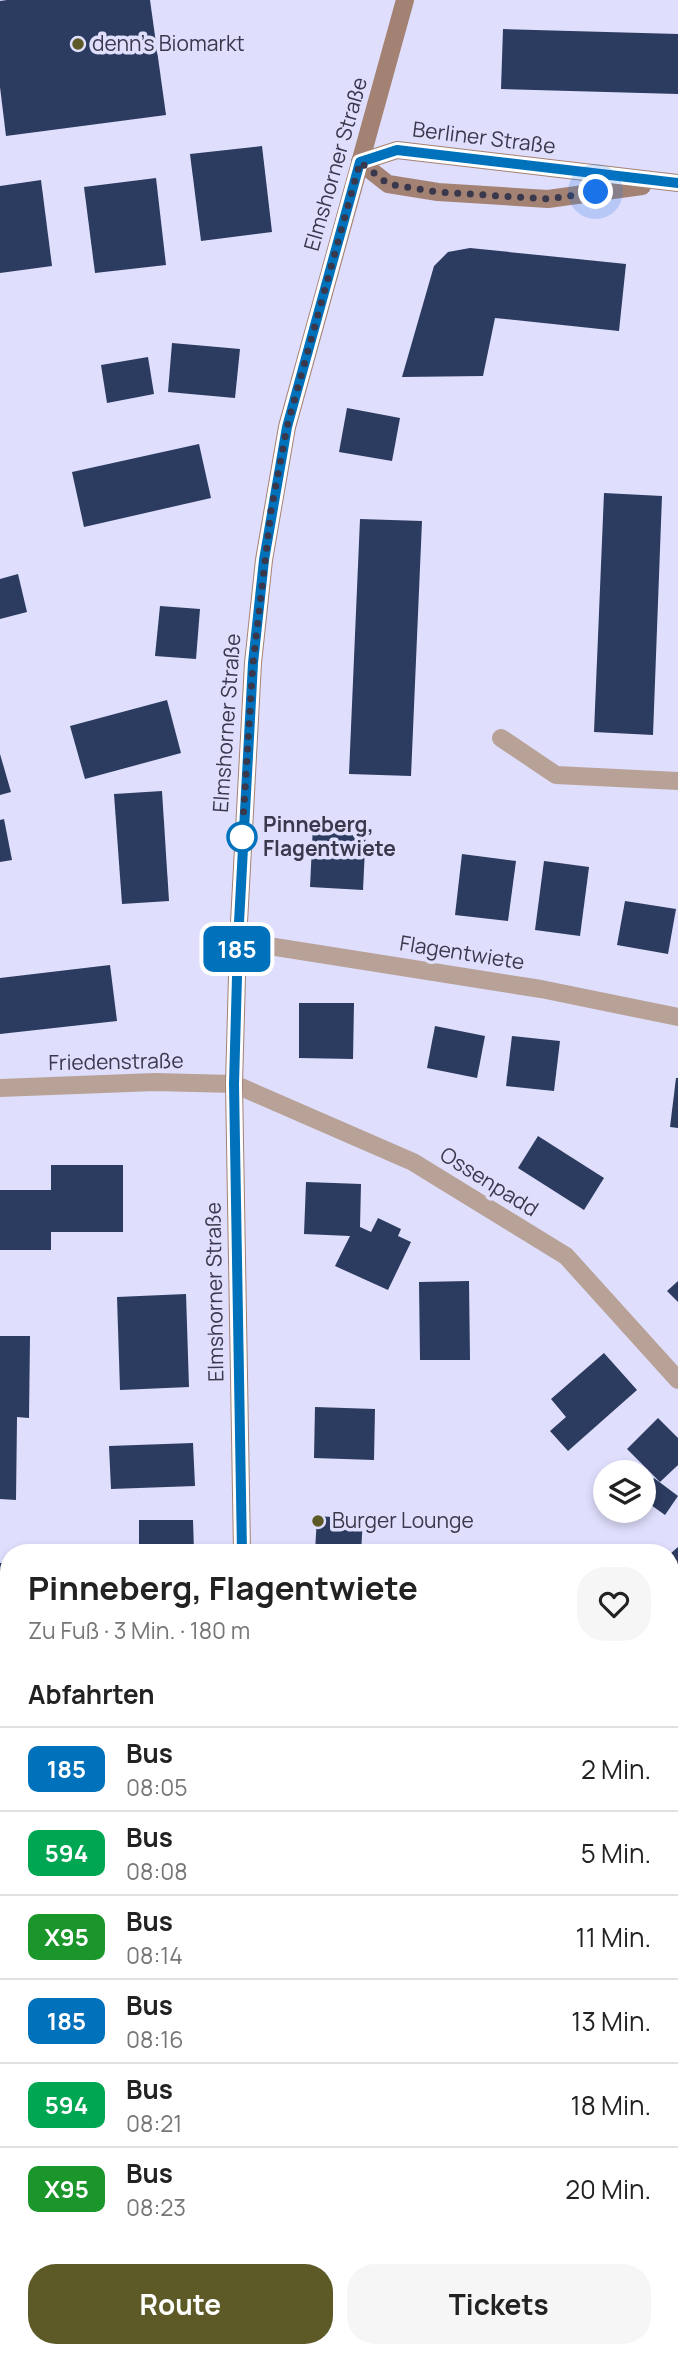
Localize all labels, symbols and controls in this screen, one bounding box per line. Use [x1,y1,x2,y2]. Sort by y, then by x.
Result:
place label: denn's Biomarkt [92,29,245,57]
marker: denn's Biomarkt [70,36,86,52]
street label: Elmshorner Straße [297,74,373,254]
street label: Berliner Straße [411,114,557,160]
your location [578,174,613,209]
street label: Elmshorner Straße [206,632,246,814]
place label: Pinneberg, Flagentwiete [263,810,396,862]
marker: Pinneberg, Flagentwiete [227,822,257,852]
line badge: 185 [197,926,277,972]
street label: Flagentwiete [398,928,527,976]
text: 185 [217,932,257,965]
street label: Friedenstraße [48,1046,184,1076]
street label: Ossenpadd [435,1140,544,1222]
street label: Elmshorner Straße [198,1202,230,1382]
map controls [593,1460,656,1523]
button: layers [593,1460,656,1523]
place label: Burger Lounge [332,1506,474,1534]
marker: Burger Lounge [310,1513,326,1529]
text: Pinneberg, Flagentwiete [28,1565,418,1610]
button: heart [577,1567,651,1641]
text: Zu Fuß · 3 Min. · 180 m [28,1614,250,1646]
text: Abfahrten [28,1676,155,1712]
text: Bus [126,1735,173,1771]
text: 2 Min. [581,1751,651,1787]
text: 185 [47,1752,86,1785]
text: 08:05 [126,1771,188,1803]
text: Bus [126,1819,173,1855]
text: 5 Min. [581,1835,651,1871]
text: 594 [45,1836,88,1869]
text: 08:08 [126,1855,188,1887]
text: Bus [126,1903,173,1939]
text: 11 Min. [576,1919,651,1955]
text: X95 [44,1920,89,1953]
text: 08:14 [126,1939,183,1971]
text: Bus [126,1987,173,2023]
text: 13 Min. [571,2003,651,2039]
text: 185 [47,2004,86,2037]
text: 08:16 [126,2023,184,2055]
text: Bus [126,2071,173,2107]
text: 18 Min. [571,2087,651,2123]
text: 594 [45,2088,88,2121]
text: 08:21 [126,2107,182,2139]
text: Bus [126,2155,173,2191]
text: 20 Min. [565,2171,651,2207]
text: X95 [44,2172,89,2205]
text: 08:23 [126,2191,186,2223]
button: Route [28,2264,333,2344]
button: Tickets [347,2264,651,2344]

